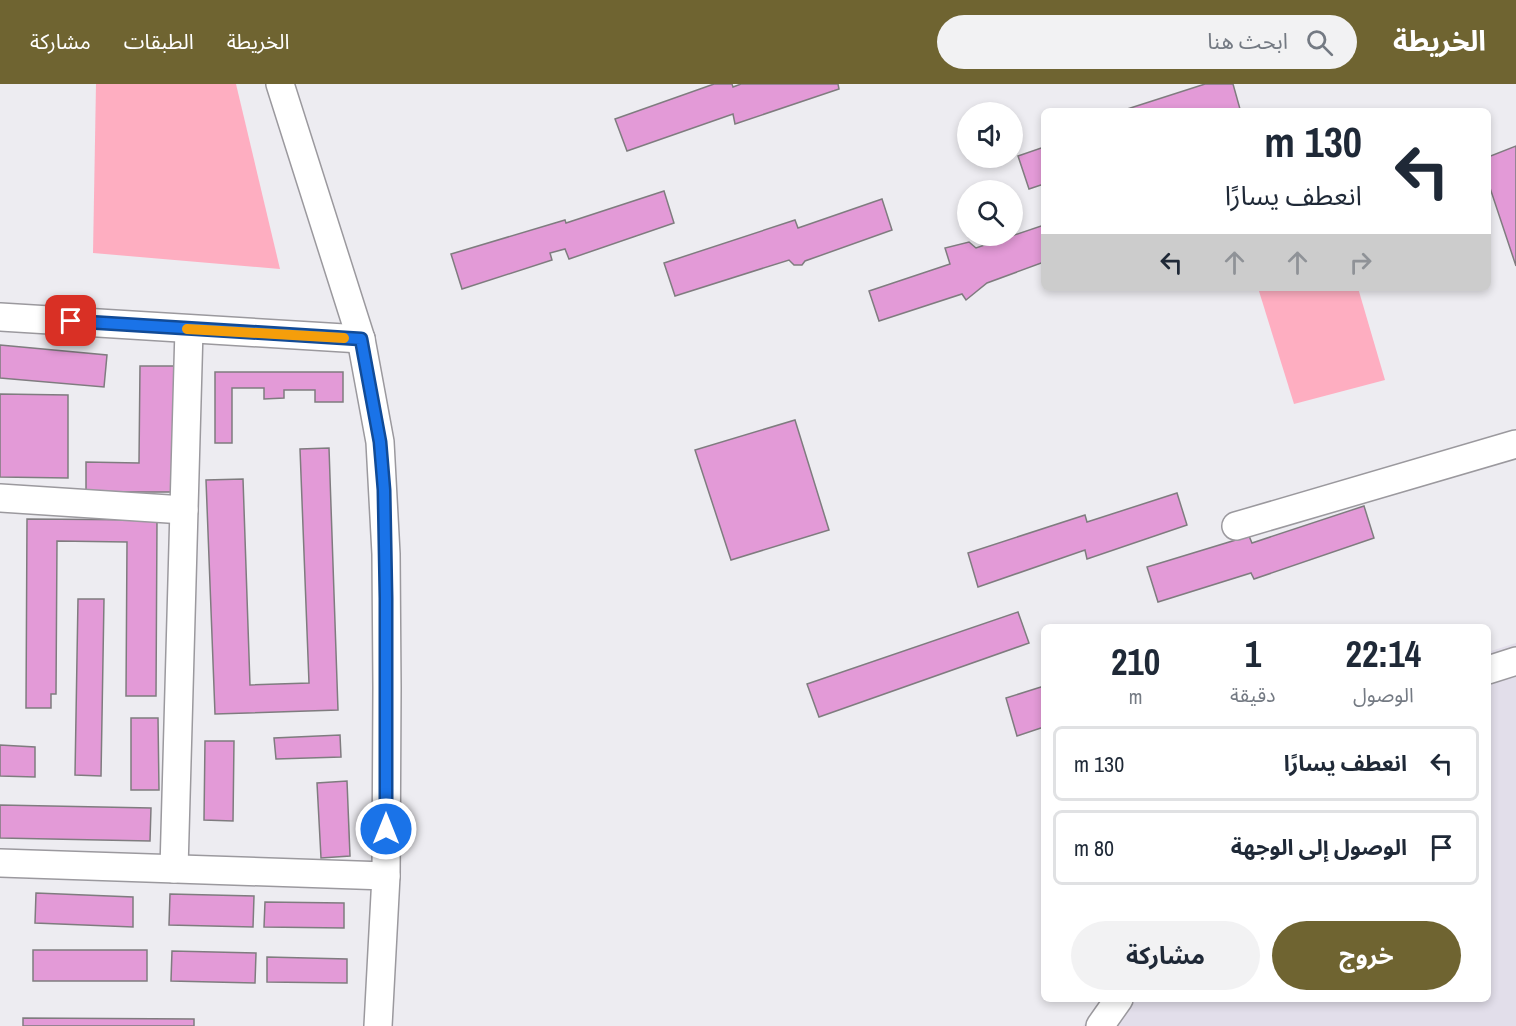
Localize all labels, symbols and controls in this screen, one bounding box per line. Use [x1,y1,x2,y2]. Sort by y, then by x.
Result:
search box [937,15,1357,69]
text: الخريطة [1393,22,1486,60]
text: ابحث هنا [1207,26,1288,56]
icon: search [1303,26,1336,59]
text: مشاركة [30,27,91,56]
text: الطبقات [124,27,194,56]
text: الخريطة [227,27,290,56]
map controls [957,102,1023,246]
button: sound [957,102,1023,168]
text: 130 m [1264,114,1362,170]
icon: left [1383,132,1461,210]
text: انعطف يسارًا [1225,177,1362,213]
button: search [957,180,1023,246]
icon: left [1155,246,1188,279]
icon: ahead [1218,246,1251,279]
icon: ahead [1281,246,1314,279]
icon: right [1344,246,1377,279]
pin [45,295,96,346]
icon: arrive [54,304,87,337]
text: 1 [1245,630,1261,678]
text: 22:14 [1346,630,1421,678]
text: 210 [1111,638,1160,686]
text: دقيقة [1230,681,1276,708]
text: الوصول [1353,681,1414,708]
text: m [1129,683,1142,710]
icon: left [1425,747,1458,780]
text: انعطف يسارًا [1284,748,1407,778]
text: 130 m [1074,749,1124,779]
position arrow [354,797,418,861]
icon: arrive [1425,831,1458,864]
text: الوصول إلى الوجهة [1231,832,1407,862]
text: 80 m [1074,833,1114,863]
button: مشاركة [1071,921,1260,990]
button: خروج [1272,921,1461,990]

